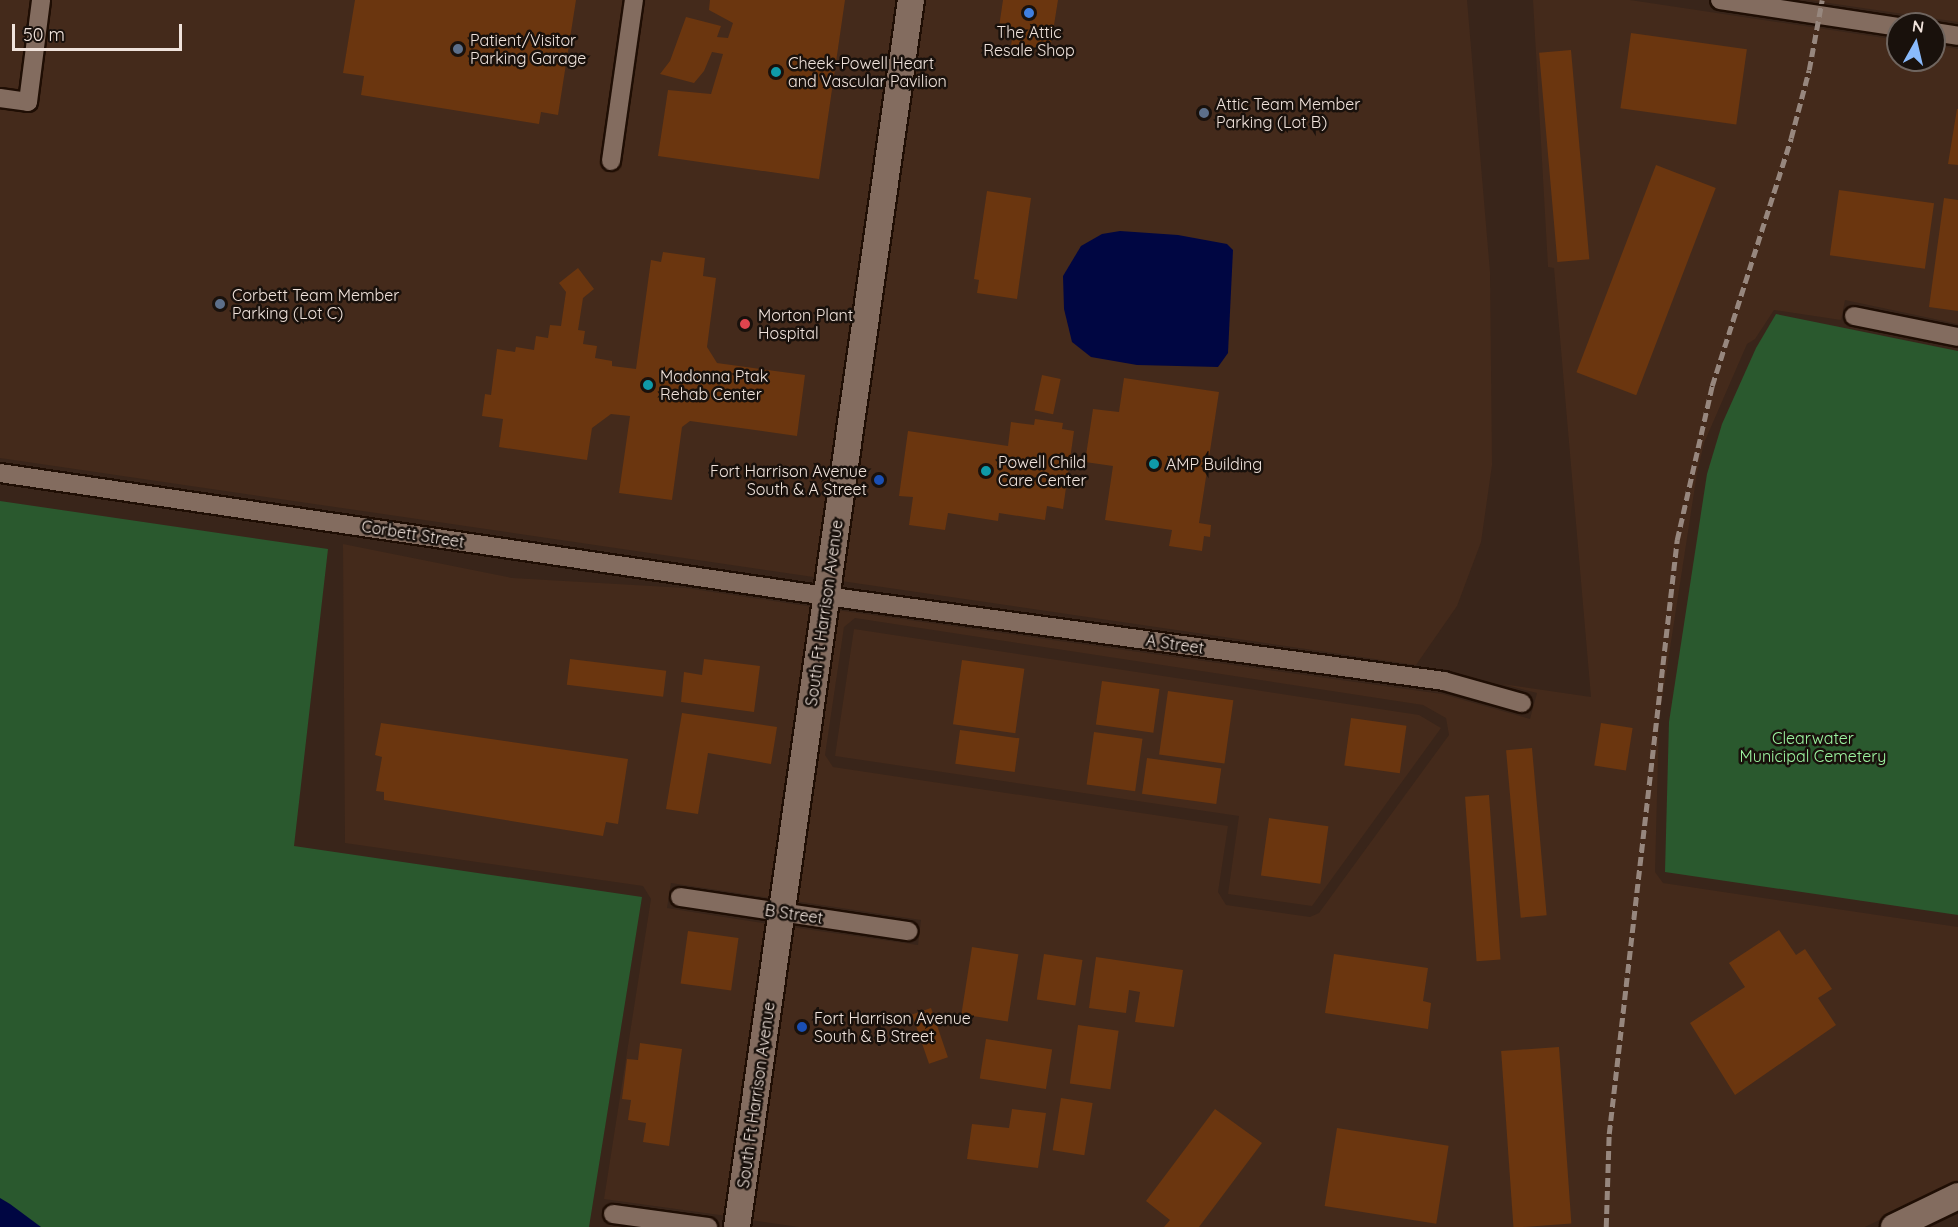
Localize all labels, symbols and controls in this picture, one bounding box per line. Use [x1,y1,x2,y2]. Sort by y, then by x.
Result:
marker: The Attic Resale Shop [1022,6,1036,20]
scale bar [15,12,184,50]
north arrow [1886,12,1946,72]
text: N [1911,15,1925,37]
place label: The Attic Resale Shop [983,22,1075,60]
text: 50 m [23,23,65,46]
place label: Patient/Visitor Parking Garage [470,30,586,68]
marker: Patient/Visitor Parking Garage [451,42,465,56]
place label: Cheek-Powell Heart and Vascular Pavilion [788,53,947,91]
marker: Cheek-Powell Heart and Vascular Pavilion [769,65,783,79]
place label: Attic Team Member Parking (Lot B) [1216,94,1360,132]
marker: Attic Team Member Parking (Lot B) [1197,106,1211,120]
place label: Corbett Team Member Parking (Lot C) [232,285,399,323]
marker: Corbett Team Member Parking (Lot C) [213,297,227,311]
place label: Morton Plant Hospital [758,305,853,343]
marker: Morton Plant Hospital [736,315,754,333]
place label: Madonna Ptak Rehab Center [660,366,768,404]
marker: Madonna Ptak Rehab Center [641,378,655,392]
place label: Powell Child Care Center [998,452,1087,490]
place label: AMP Building [1166,454,1262,474]
marker: AMP Building [1147,457,1161,471]
place label: Fort Harrison Avenue South & A Street [710,461,867,499]
marker: Powell Child Care Center [979,464,993,478]
marker: Fort Harrison Avenue South & A Street [872,473,886,487]
street label: Corbett Street [360,516,466,552]
street label: South Ft Harrison Avenue [801,519,847,707]
street label: A Street [1145,630,1205,658]
park label: Clearwater Municipal Cemetery [1740,728,1886,766]
street label: B Street [764,900,824,928]
street label: South Ft Harrison Avenue [733,1001,779,1189]
place label: Fort Harrison Avenue South & B Street [814,1008,971,1046]
marker: Fort Harrison Avenue South & B Street [795,1020,809,1034]

